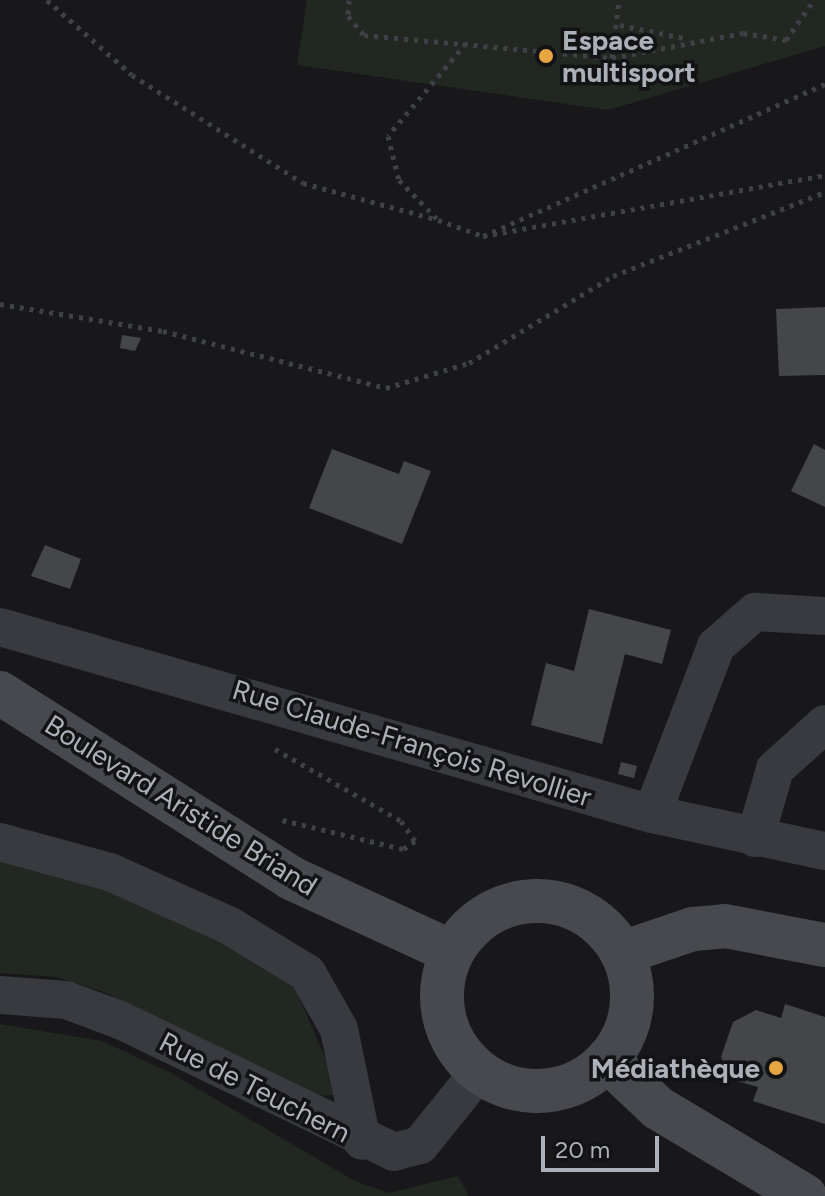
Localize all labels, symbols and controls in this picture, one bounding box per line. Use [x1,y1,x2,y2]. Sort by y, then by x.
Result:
place label: Espace multisport [562,23,696,89]
marker: Espace multisport [537,47,555,65]
street label: Rue Claude-François Revollier [228,672,596,814]
street label: Boulevard Aristide Briand [39,707,323,903]
street label: Rue de Teuchern [154,1024,356,1150]
place label: Médiathèque [591,1051,760,1085]
marker: Médiathèque [767,1059,785,1077]
scale bar [545,1120,663,1170]
text: 20 m [555,1135,610,1164]

